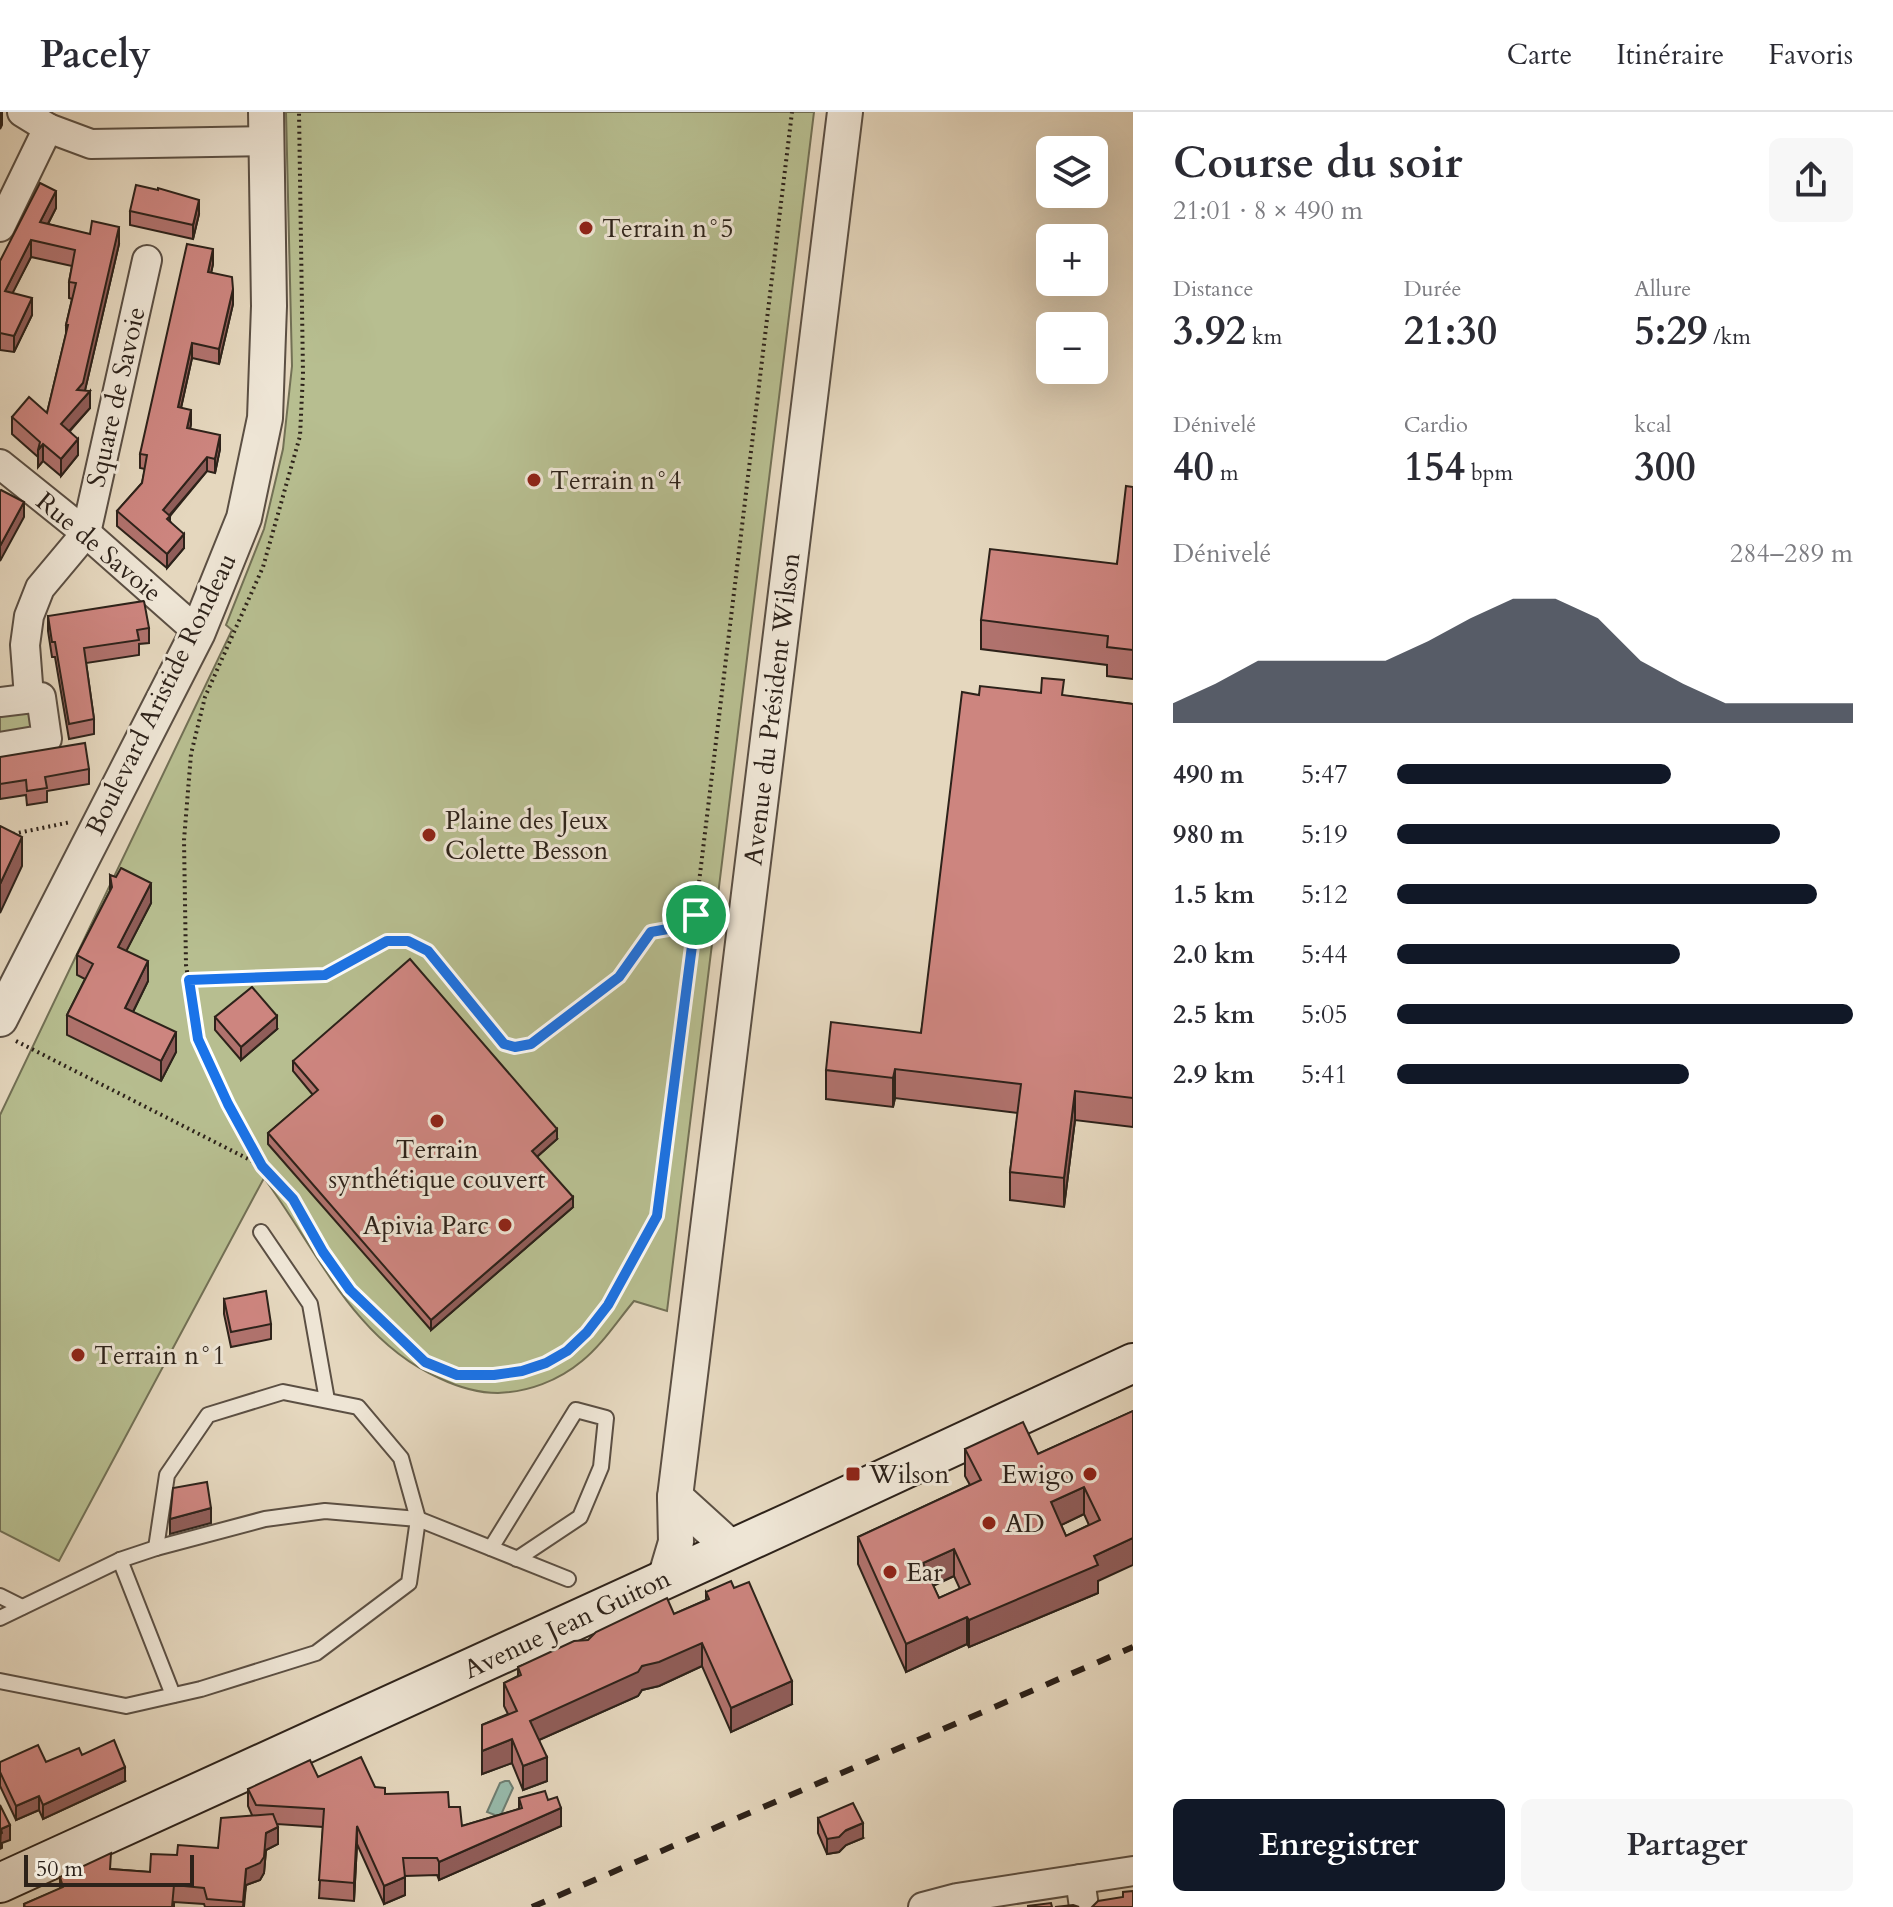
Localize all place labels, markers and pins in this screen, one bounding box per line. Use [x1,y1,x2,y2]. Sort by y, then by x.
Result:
place label: Terrain n°5 [602,211,734,246]
marker: Terrain n°5 [577,219,595,237]
place label: Terrain n°4 [550,463,682,498]
marker: Terrain n°4 [525,471,543,489]
place label: Plaine des Jeux Colette Besson [445,803,608,868]
marker: Plaine des Jeux Colette Besson [420,826,438,844]
pin [662,881,730,949]
marker: Terrain synthétique couvert [428,1112,446,1130]
place label: Terrain synthétique couvert [329,1132,545,1197]
place label: Apivia Parc [363,1208,489,1243]
marker: Apivia Parc [496,1216,514,1234]
place label: Terrain n°1 [94,1338,226,1373]
marker: Terrain n°1 [69,1346,87,1364]
place label: Wilson [868,1457,949,1492]
place label: Ewigo [1001,1457,1074,1492]
marker: Wilson [844,1465,862,1483]
marker: Ewigo [1081,1465,1099,1483]
place label: AD [1005,1506,1045,1541]
marker: AD [980,1514,998,1532]
place label: Ear [906,1555,943,1590]
marker: Ear [881,1563,899,1581]

